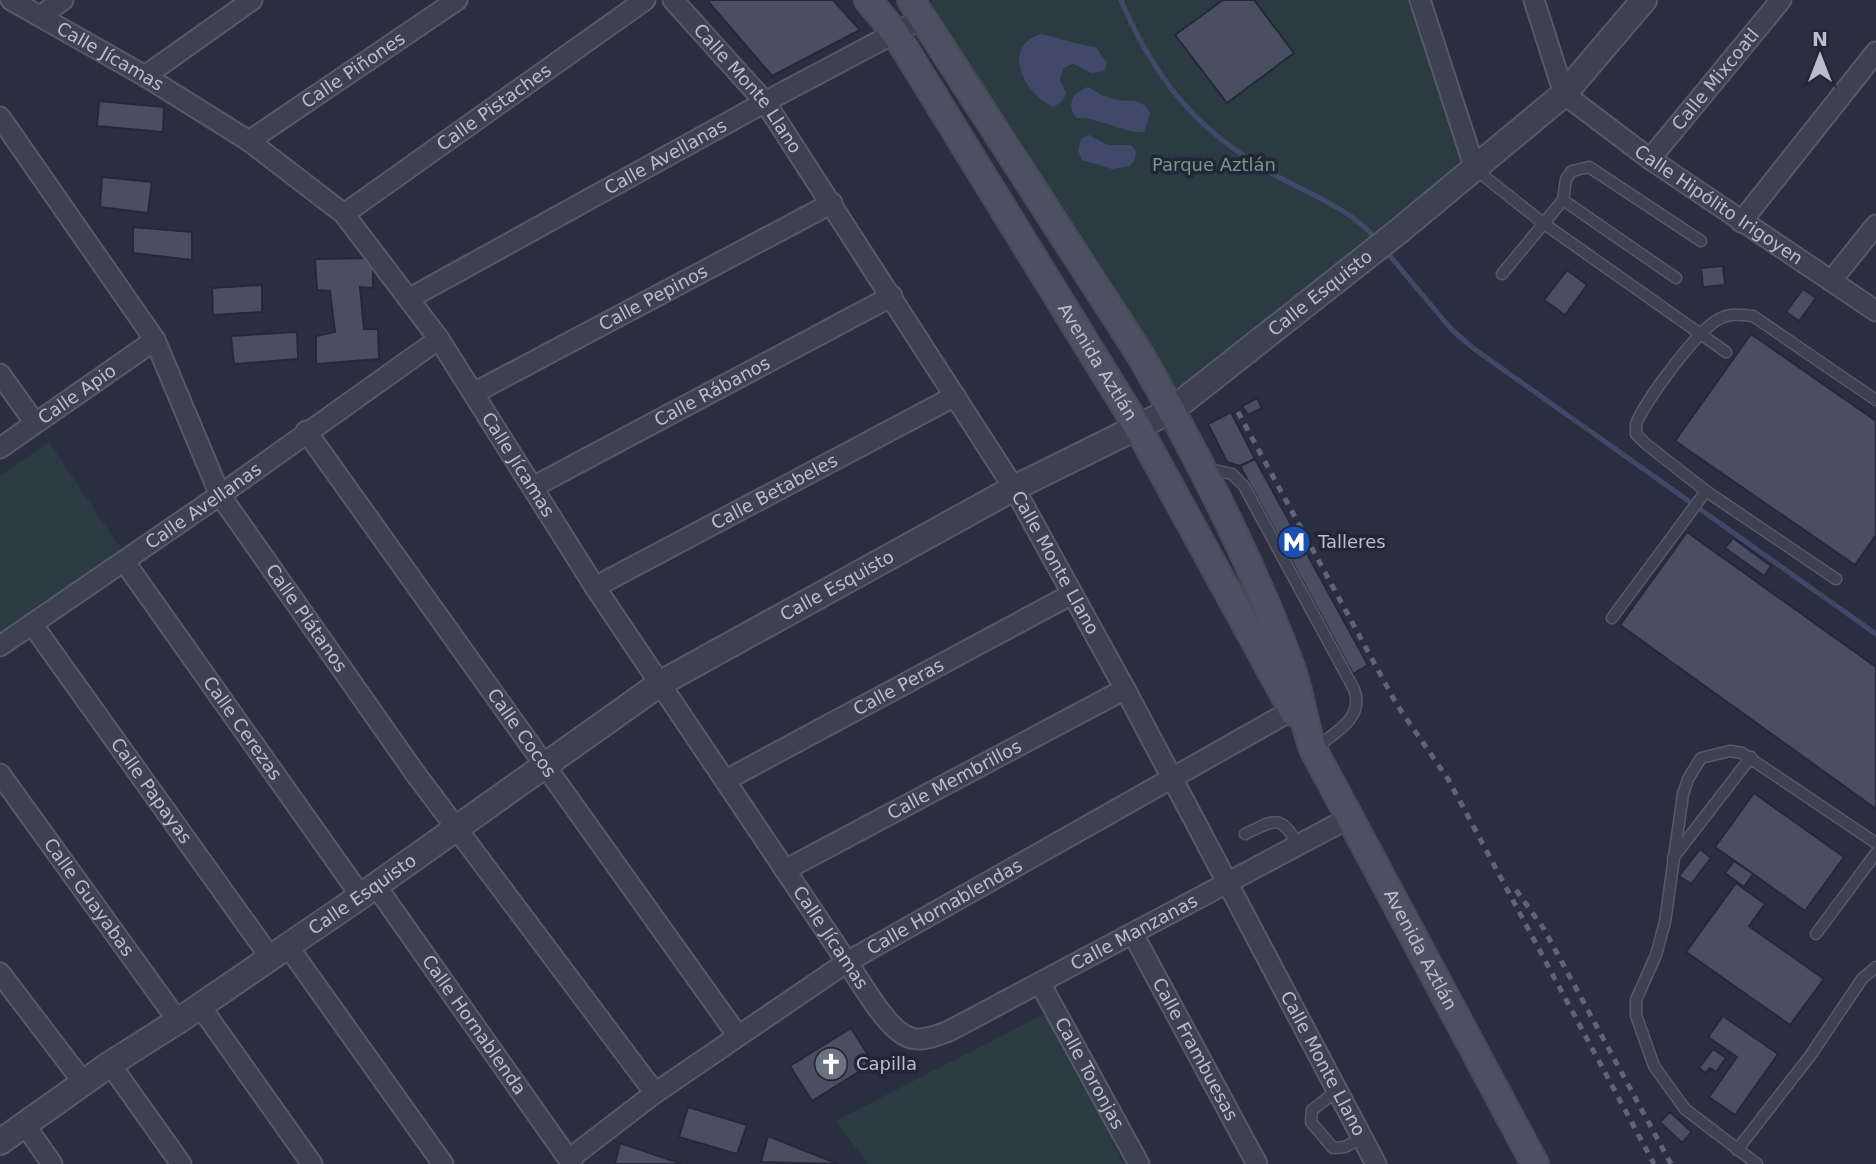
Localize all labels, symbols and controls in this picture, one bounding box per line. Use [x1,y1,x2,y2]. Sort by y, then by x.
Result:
street label: Calle Jícamas [53,17,168,95]
street label: Calle Monte Llano [689,19,806,157]
north arrow [1785,21,1855,91]
street label: Calle Mixcoatl [1667,24,1763,134]
street label: Calle Piñones [297,27,409,112]
text: N [1812,28,1828,50]
street label: Calle Pistaches [432,59,555,155]
street label: Calle Avellanas [601,114,730,199]
street label: Calle Hipólito Irigoyen [1631,140,1807,269]
park label: Parque Aztlán [1152,154,1276,175]
street label: Calle Esquisto [1264,245,1376,340]
street label: Calle Pepinos [595,260,711,335]
street label: Avenida Aztlán [1054,299,1142,424]
street label: Calle Rábanos [651,352,773,431]
street label: Calle Apio [34,359,120,428]
street label: Calle Jícamas [478,408,559,521]
street label: Calle Betabeles [707,449,841,533]
street label: Calle Avellanas [141,458,265,553]
street label: Calle Monte Llano [1008,487,1104,638]
metro station icon: Talleres [1275,523,1313,561]
place label: Talleres [1317,531,1386,552]
street label: Calle Esquisto [776,546,897,625]
street label: Calle Plátanos [262,560,352,676]
street label: Calle Peras [850,654,947,720]
street label: Calle Cerezas [199,672,287,784]
street label: Calle Cocos [483,684,561,781]
street label: Calle Papayas [107,734,197,847]
street label: Calle Membrillos [884,735,1025,824]
street label: Calle Guayabas [40,834,139,960]
street label: Calle Esquisto [304,849,420,939]
street label: Calle Hornablendas [863,854,1026,959]
street label: Calle Jícamas [789,882,873,993]
street label: Avenida Aztlán [1380,885,1462,1013]
street label: Calle Manzanas [1067,890,1201,974]
street label: Calle Hornablenda [418,951,531,1099]
street label: Calle Frambuesas [1149,974,1243,1124]
street label: Calle Monte Llano [1277,987,1370,1139]
street label: Calle Toronjas [1051,1014,1129,1133]
church icon: Capilla [812,1045,850,1083]
place label: Capilla [856,1053,917,1074]

